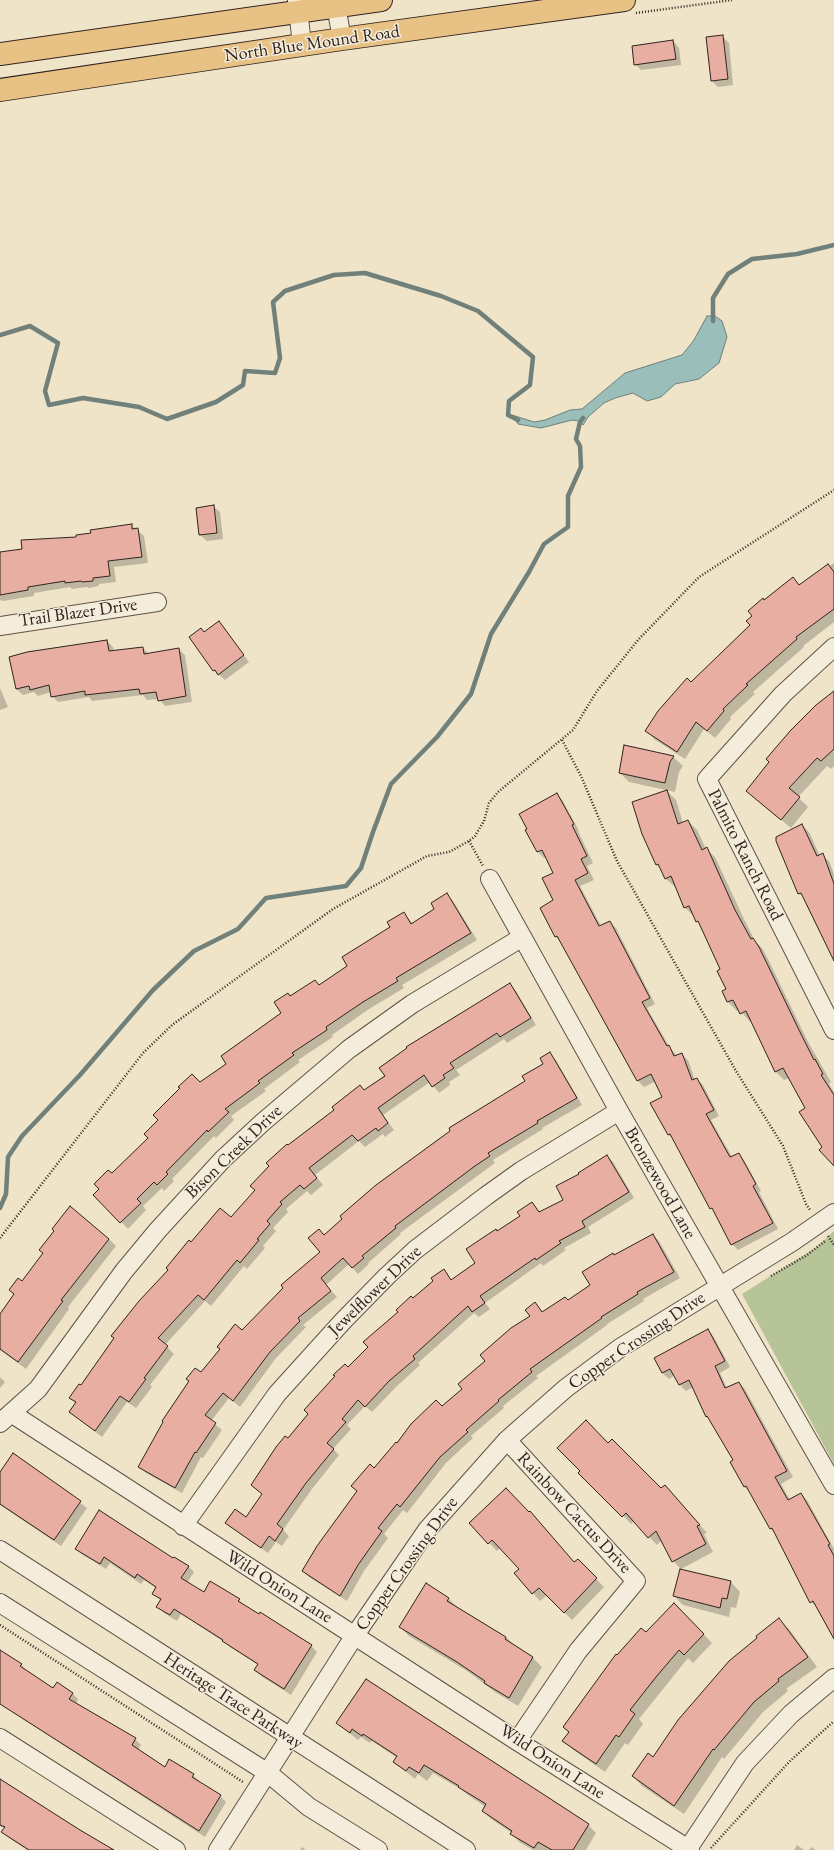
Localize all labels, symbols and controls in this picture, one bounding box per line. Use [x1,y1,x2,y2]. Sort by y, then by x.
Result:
street label: North Blue Mound Road [223,21,401,67]
street label: Trail Blazer Drive [17,594,139,632]
street label: Palmito Ranch Road [703,786,787,924]
street label: Bison Creek Drive [181,1100,287,1204]
street label: Bronzewood Lane [619,1123,701,1243]
street label: Jewelflower Drive [324,1241,426,1341]
street label: Copper Crossing Drive [565,1287,709,1395]
street label: Rainbow Cactus Drive [512,1448,636,1578]
street label: Copper Crossing Drive [351,1493,463,1635]
street label: Wild Onion Lane [222,1546,336,1628]
street label: Heritage Trace Parkway [159,1648,307,1754]
street label: Wild Onion Lane [495,1720,609,1804]

